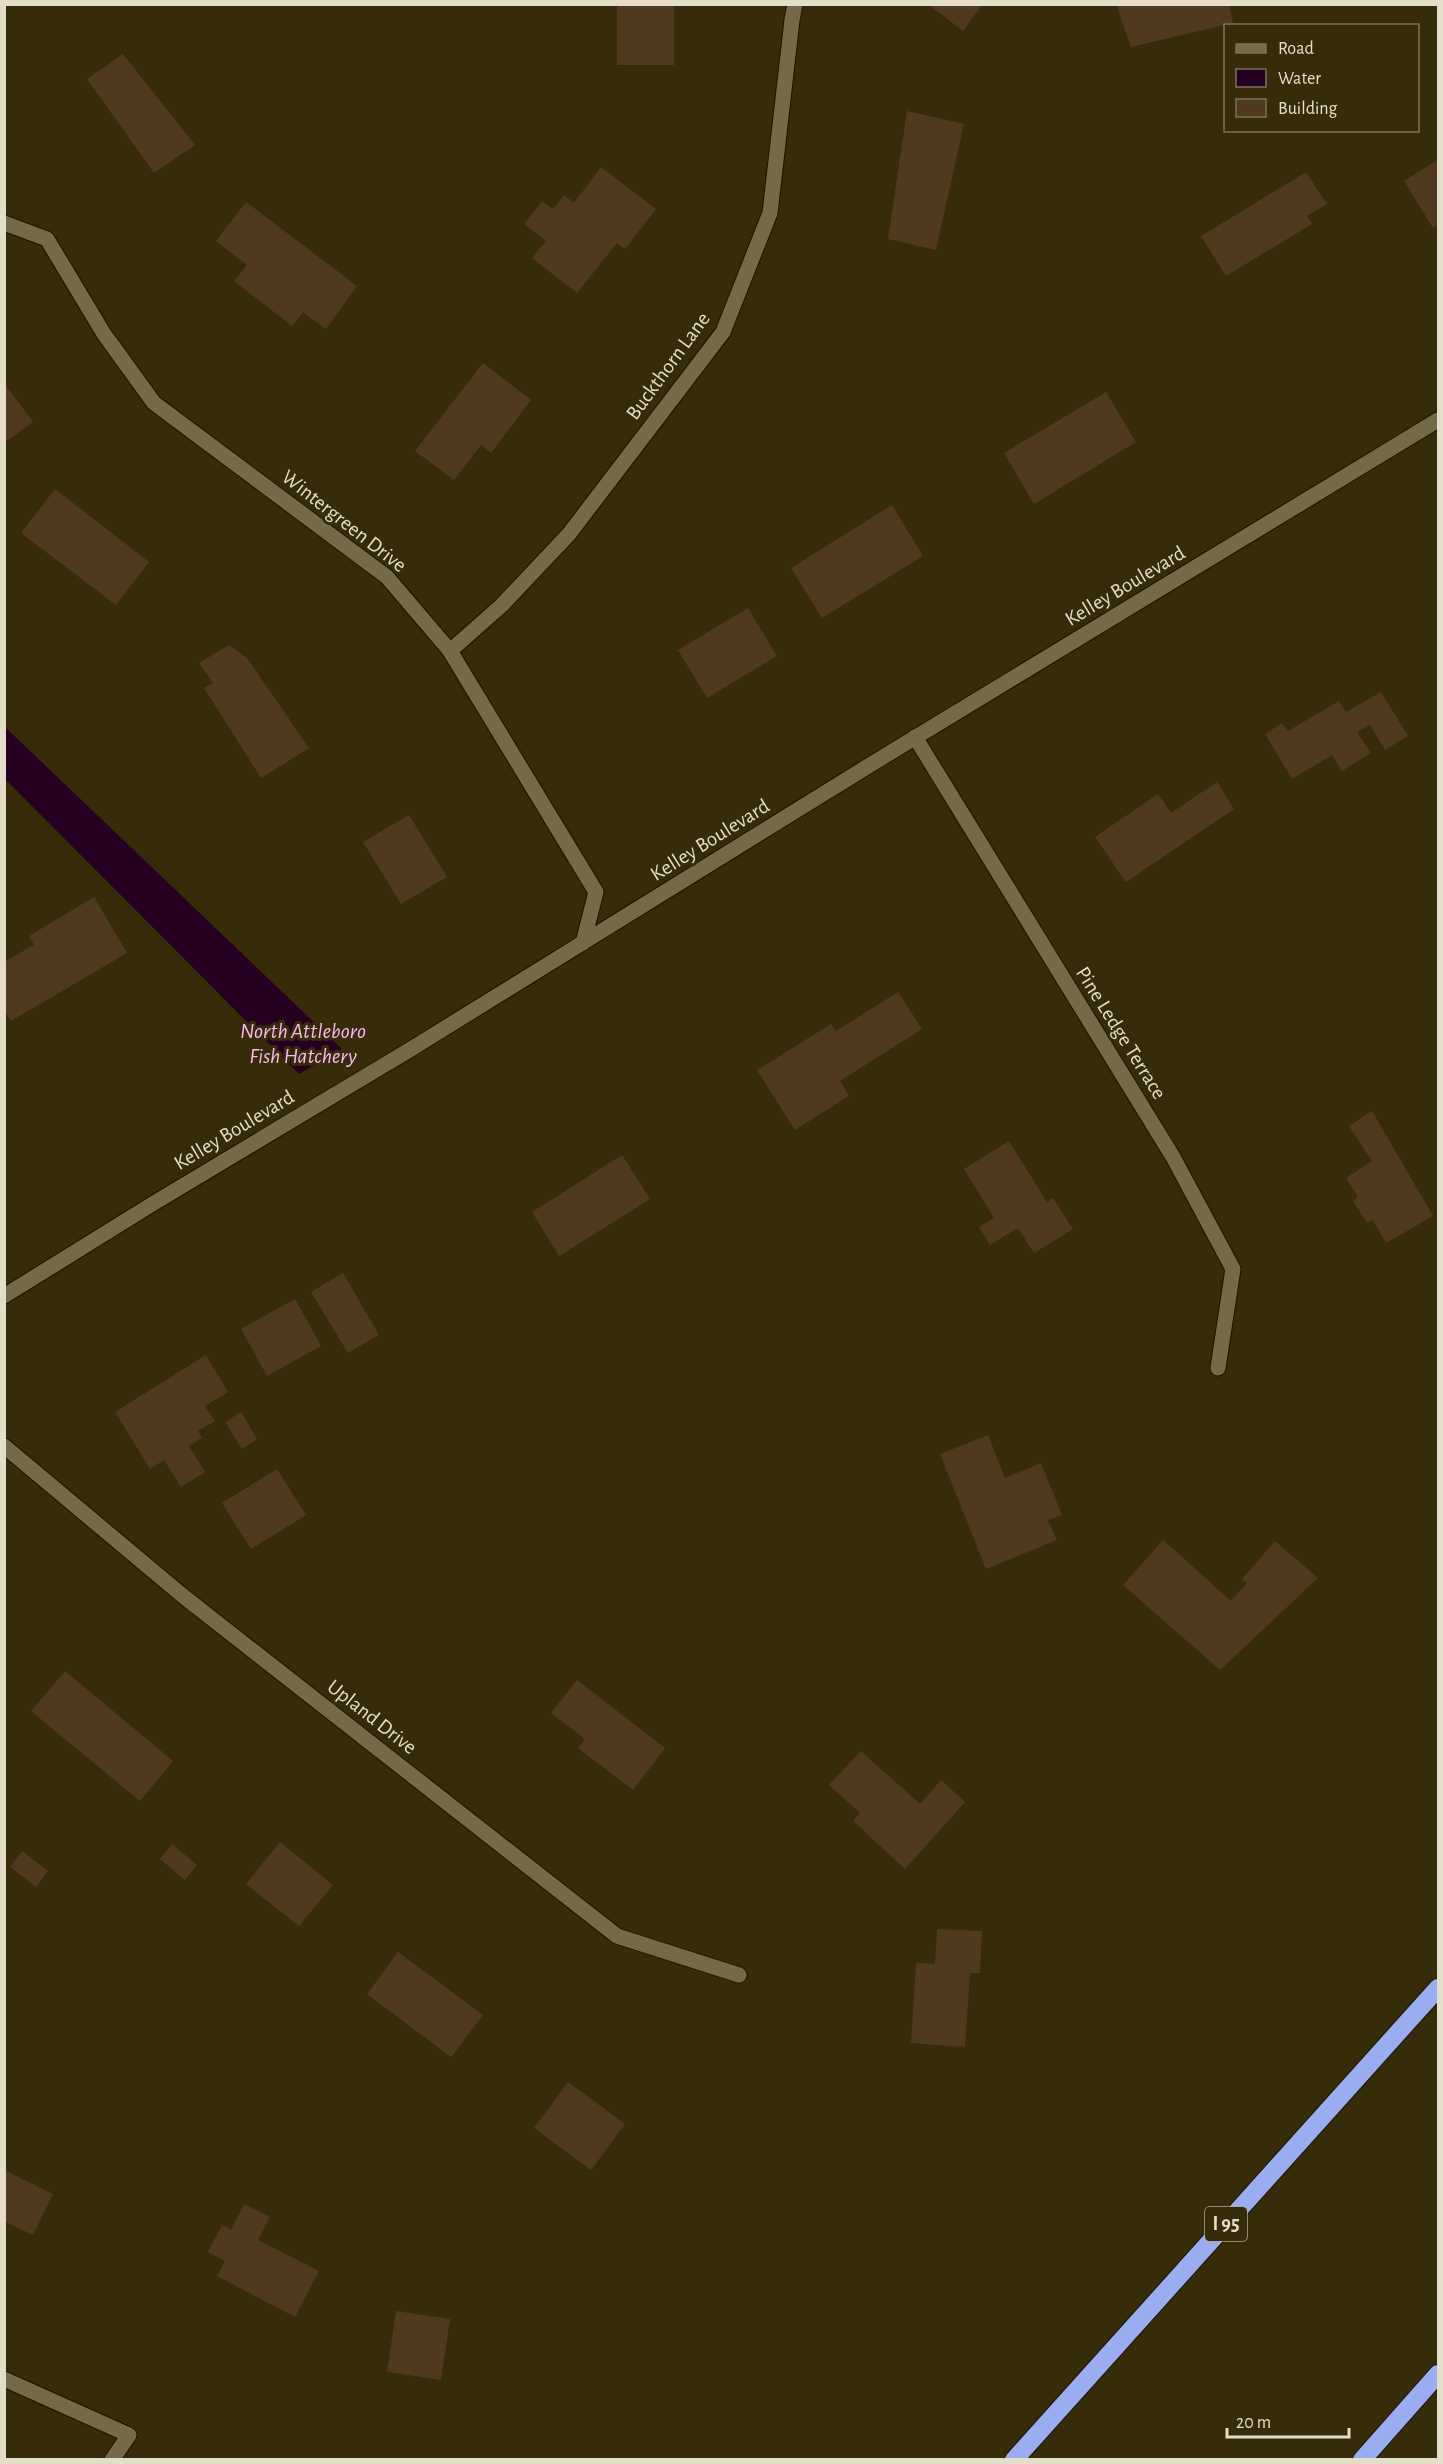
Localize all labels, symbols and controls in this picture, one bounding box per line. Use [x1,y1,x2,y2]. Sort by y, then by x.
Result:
legend [1224,24,1419,132]
text: Road [1278,40,1314,58]
text: Water [1278,70,1321,88]
text: Building [1278,100,1338,118]
street label: Buckthorn Lane [622,308,714,424]
street label: Wintergreen Drive [278,466,410,576]
street label: Kelley Boulevard [1061,542,1189,630]
street label: Kelley Boulevard [647,795,773,885]
street label: Pine Ledge Terrace [1072,963,1170,1103]
water label: North Attleboro Fish Hatchery [240,1020,366,1067]
street label: Kelley Boulevard [170,1086,298,1174]
street label: Upland Drive [323,1676,421,1758]
road number: I 95 [1205,2207,1247,2241]
scale bar [1227,2401,1348,2439]
text: 20 m [1236,2414,1271,2432]

